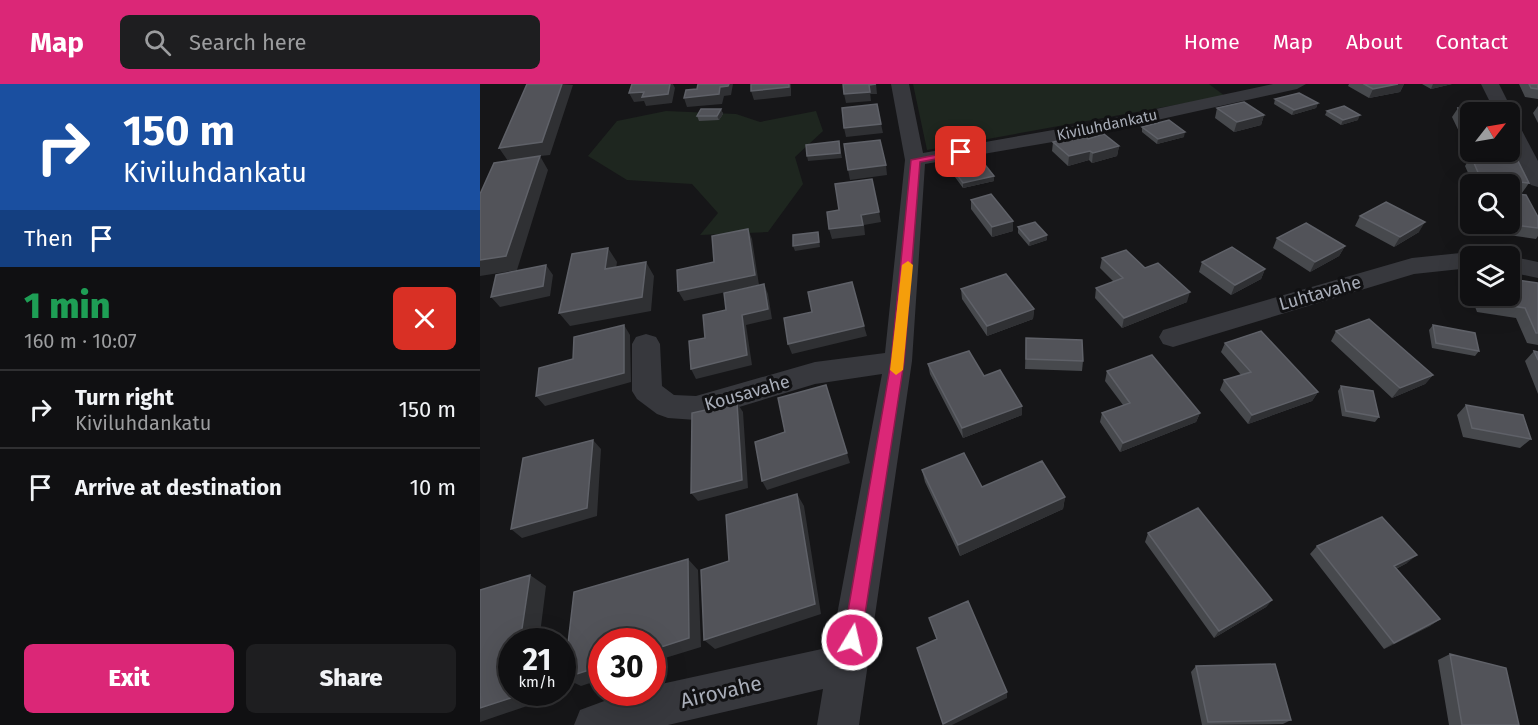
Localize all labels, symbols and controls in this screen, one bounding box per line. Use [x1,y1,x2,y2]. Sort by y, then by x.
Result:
search box [120,15,540,69]
text: Map [30,26,84,59]
icon: search [141,26,174,59]
text: Search here [189,29,307,56]
text: Home [1184,29,1240,55]
text: Map [1273,29,1313,55]
text: About [1346,29,1403,55]
text: Contact [1436,29,1508,55]
north arrow [1460,102,1520,162]
map controls [1460,102,1520,306]
text: 150 m [123,106,235,156]
street label: Kiviluhdankatu [1055,106,1159,144]
icon: right [24,108,102,186]
pin [935,126,986,177]
icon: arrive [944,135,977,168]
text: Kiviluhdankatu [123,157,307,189]
button: search [1460,174,1520,234]
icon: arrive [85,222,118,255]
text: Then [24,225,73,252]
button: layers [1460,246,1520,306]
street label: Luhtavahe [1276,271,1364,315]
text: 1 min [24,284,110,328]
button: close [393,287,456,350]
text: 160 m · 10:07 [24,329,137,353]
street label: Kousavahe [702,370,792,416]
text: Turn right [75,384,174,411]
icon: right [24,393,57,426]
text: 150 m [398,396,456,423]
text: Kiviluhdankatu [75,411,211,435]
icon: arrive [24,471,57,504]
text: Arrive at destination [75,474,282,501]
text: 10 m [410,474,456,501]
position arrow [820,608,884,672]
speed limit sign: 30 [588,628,666,706]
text: 21 [523,642,551,678]
button: Exit [24,644,234,713]
button: Share [246,644,456,713]
street label: Airovahe [678,670,764,714]
text: km/h [518,673,556,691]

